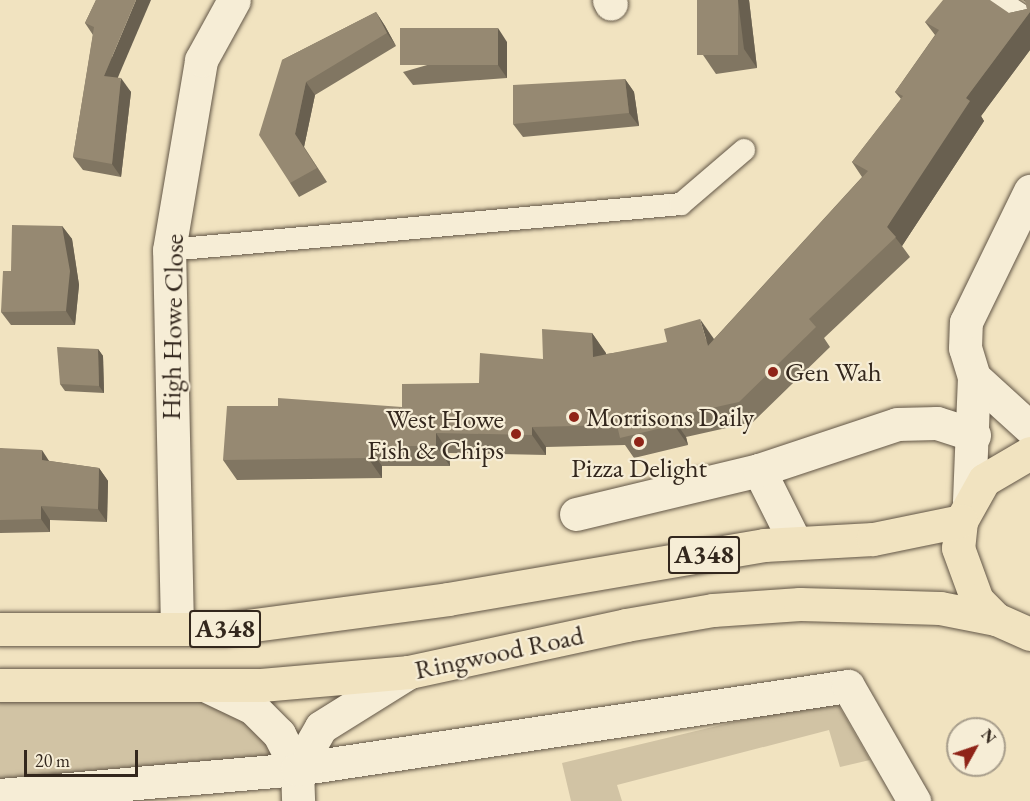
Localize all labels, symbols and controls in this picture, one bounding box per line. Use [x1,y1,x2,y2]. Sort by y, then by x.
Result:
street label: High Howe Close [154,234,190,420]
place label: Gen Wah [785,356,882,388]
marker: Gen Wah [766,365,780,379]
place label: Morrisons Daily [586,401,754,433]
place label: West Howe Fish & Chips [367,402,504,465]
marker: Morrisons Daily [567,410,581,424]
marker: West Howe Fish & Chips [509,427,523,441]
marker: Pizza Delight [632,435,646,449]
place label: Pizza Delight [571,452,707,484]
road number: A348 [668,532,740,578]
road number: A348 [189,606,261,652]
street label: Ringwood Road [412,618,586,686]
north arrow [946,717,1006,777]
text: N [976,725,1001,748]
scale bar [27,738,141,776]
text: 20 m [35,749,70,772]

